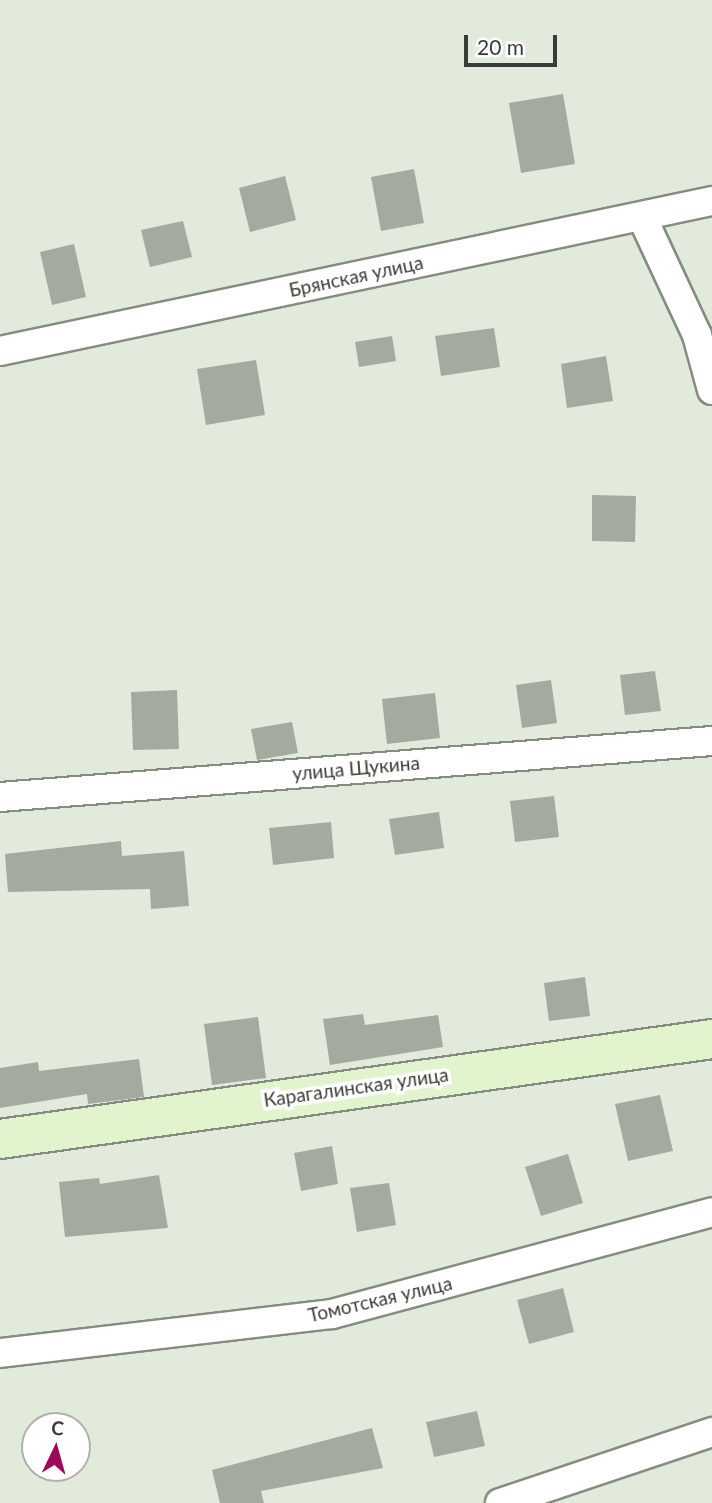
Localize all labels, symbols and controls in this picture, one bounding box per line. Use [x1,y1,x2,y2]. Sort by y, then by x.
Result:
scale bar [467,21,560,65]
text: 20 m [477,34,524,59]
street label: Брянская улица [287,251,425,301]
street label: улица Щукина [291,751,421,785]
street label: Карагалинская улица [262,1063,450,1111]
street label: Томотская улица [306,1271,454,1327]
north arrow [21,1412,91,1482]
text: С [50,1416,65,1440]

